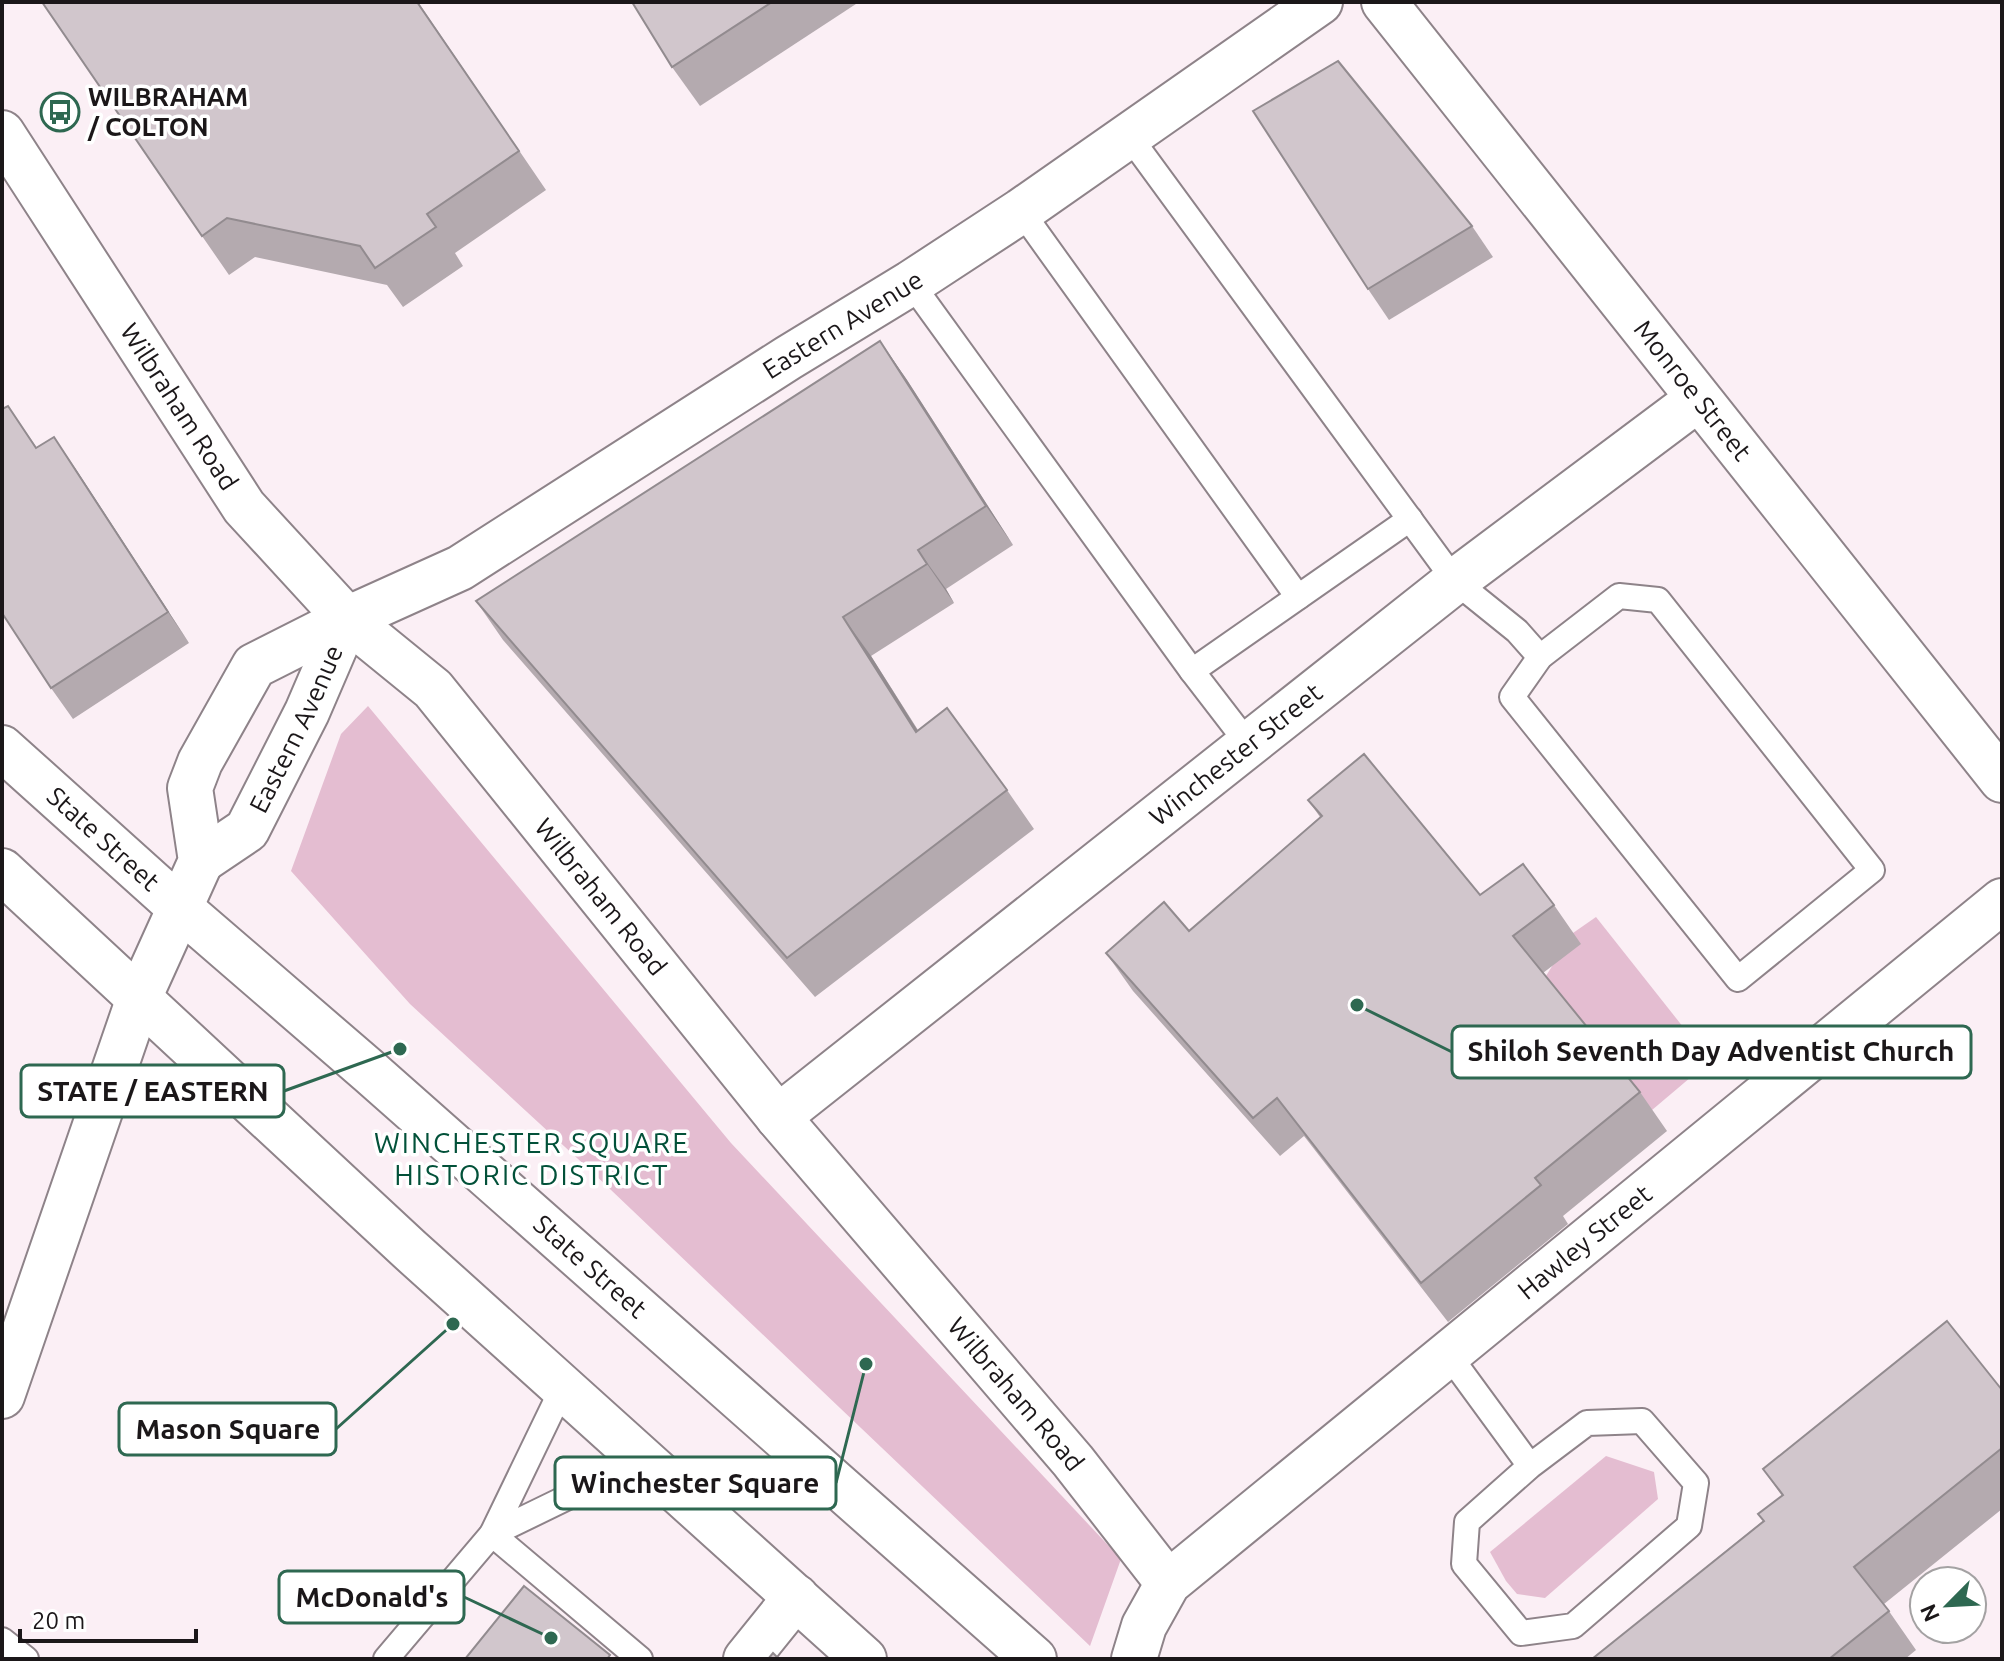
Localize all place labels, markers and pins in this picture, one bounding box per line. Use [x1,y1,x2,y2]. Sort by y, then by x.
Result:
place label: WILBRAHAM / COLTON [87,82,248,141]
bus stop icon: WILBRAHAM / COLTON [39,91,81,133]
callout: Shiloh Seventh Day Adventist Church [1452,1026,1971,1078]
callout: STATE / EASTERN [21,1065,284,1117]
callout: Mason Square [119,1403,336,1455]
callout: Winchester Square [555,1457,836,1509]
callout: McDonald's [279,1571,464,1623]

